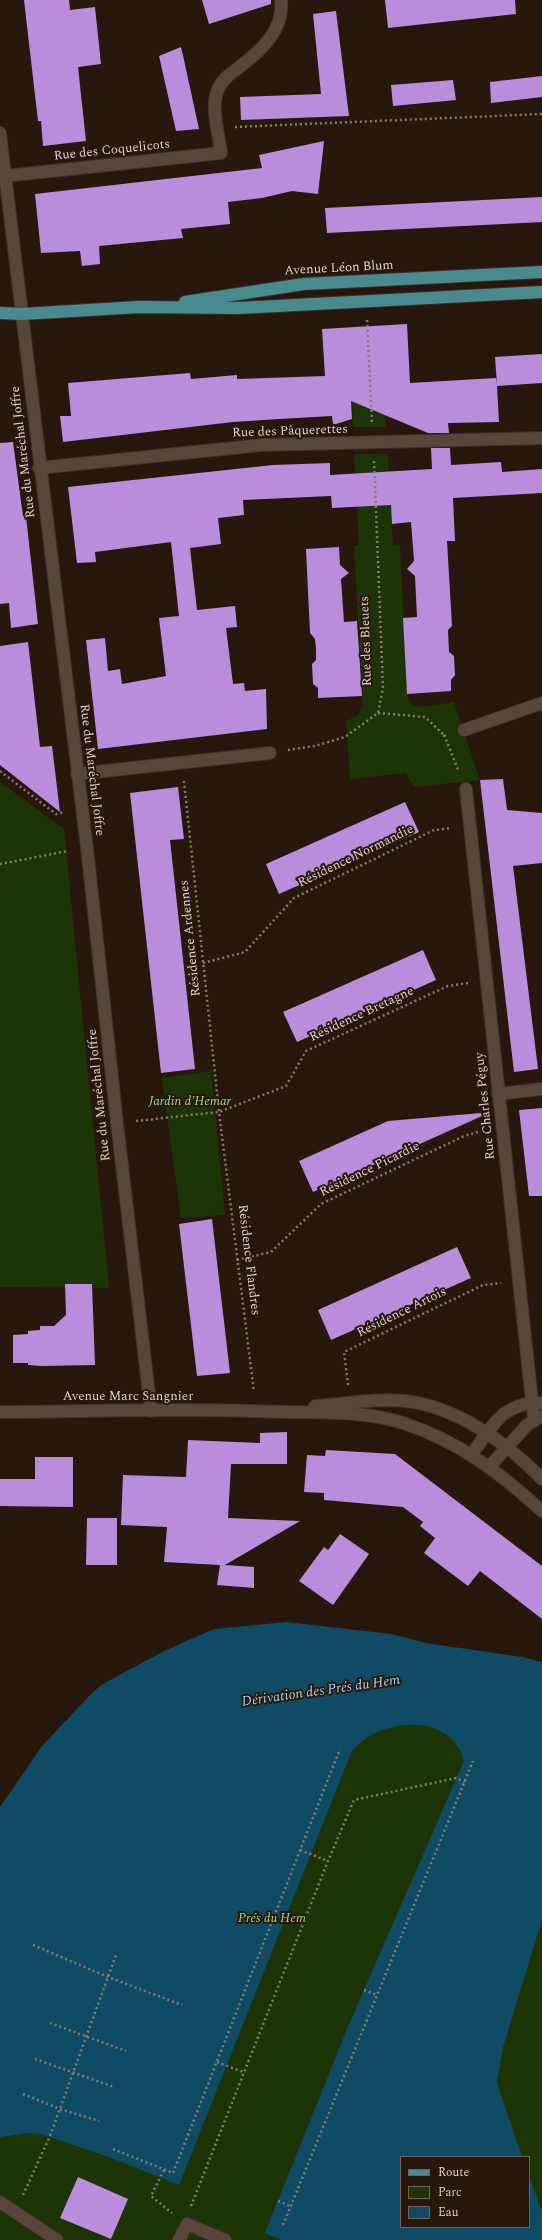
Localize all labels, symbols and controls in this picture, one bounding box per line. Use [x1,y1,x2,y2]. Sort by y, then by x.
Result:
street label: Rue des Coquelicots [53,137,171,165]
street label: Avenue Léon Blum [284,258,394,280]
street label: Rue du Maréchal Joffre [8,385,40,519]
street label: Rue des Pâquerettes [232,422,348,442]
street label: Rue des Bleuets [358,596,376,686]
street label: Rue du Maréchal Joffre [75,703,107,837]
street label: Résidence Normandie [296,822,416,892]
street label: Résidence Ardennes [177,879,205,997]
street label: Résidence Bretagne [307,984,417,1046]
street label: Rue du Maréchal Joffre [85,1028,115,1162]
street label: Rue Charles Péguy [473,1052,499,1160]
park label: Jardin d'Hemar [149,1094,231,1110]
street label: Résidence Picardie [318,1139,422,1201]
street label: Résidence Flandres [233,1204,263,1316]
street label: Résidence Artois [355,1285,449,1341]
street label: Avenue Marc Sangnier [63,1389,193,1405]
water label: Dérivation des Prés du Hem [241,1673,401,1711]
park label: Prés du Hem [238,1911,306,1927]
legend [400,2156,530,2228]
text: Route [438,2163,469,2182]
text: Parc [438,2183,462,2202]
text: Eau [438,2203,458,2222]

